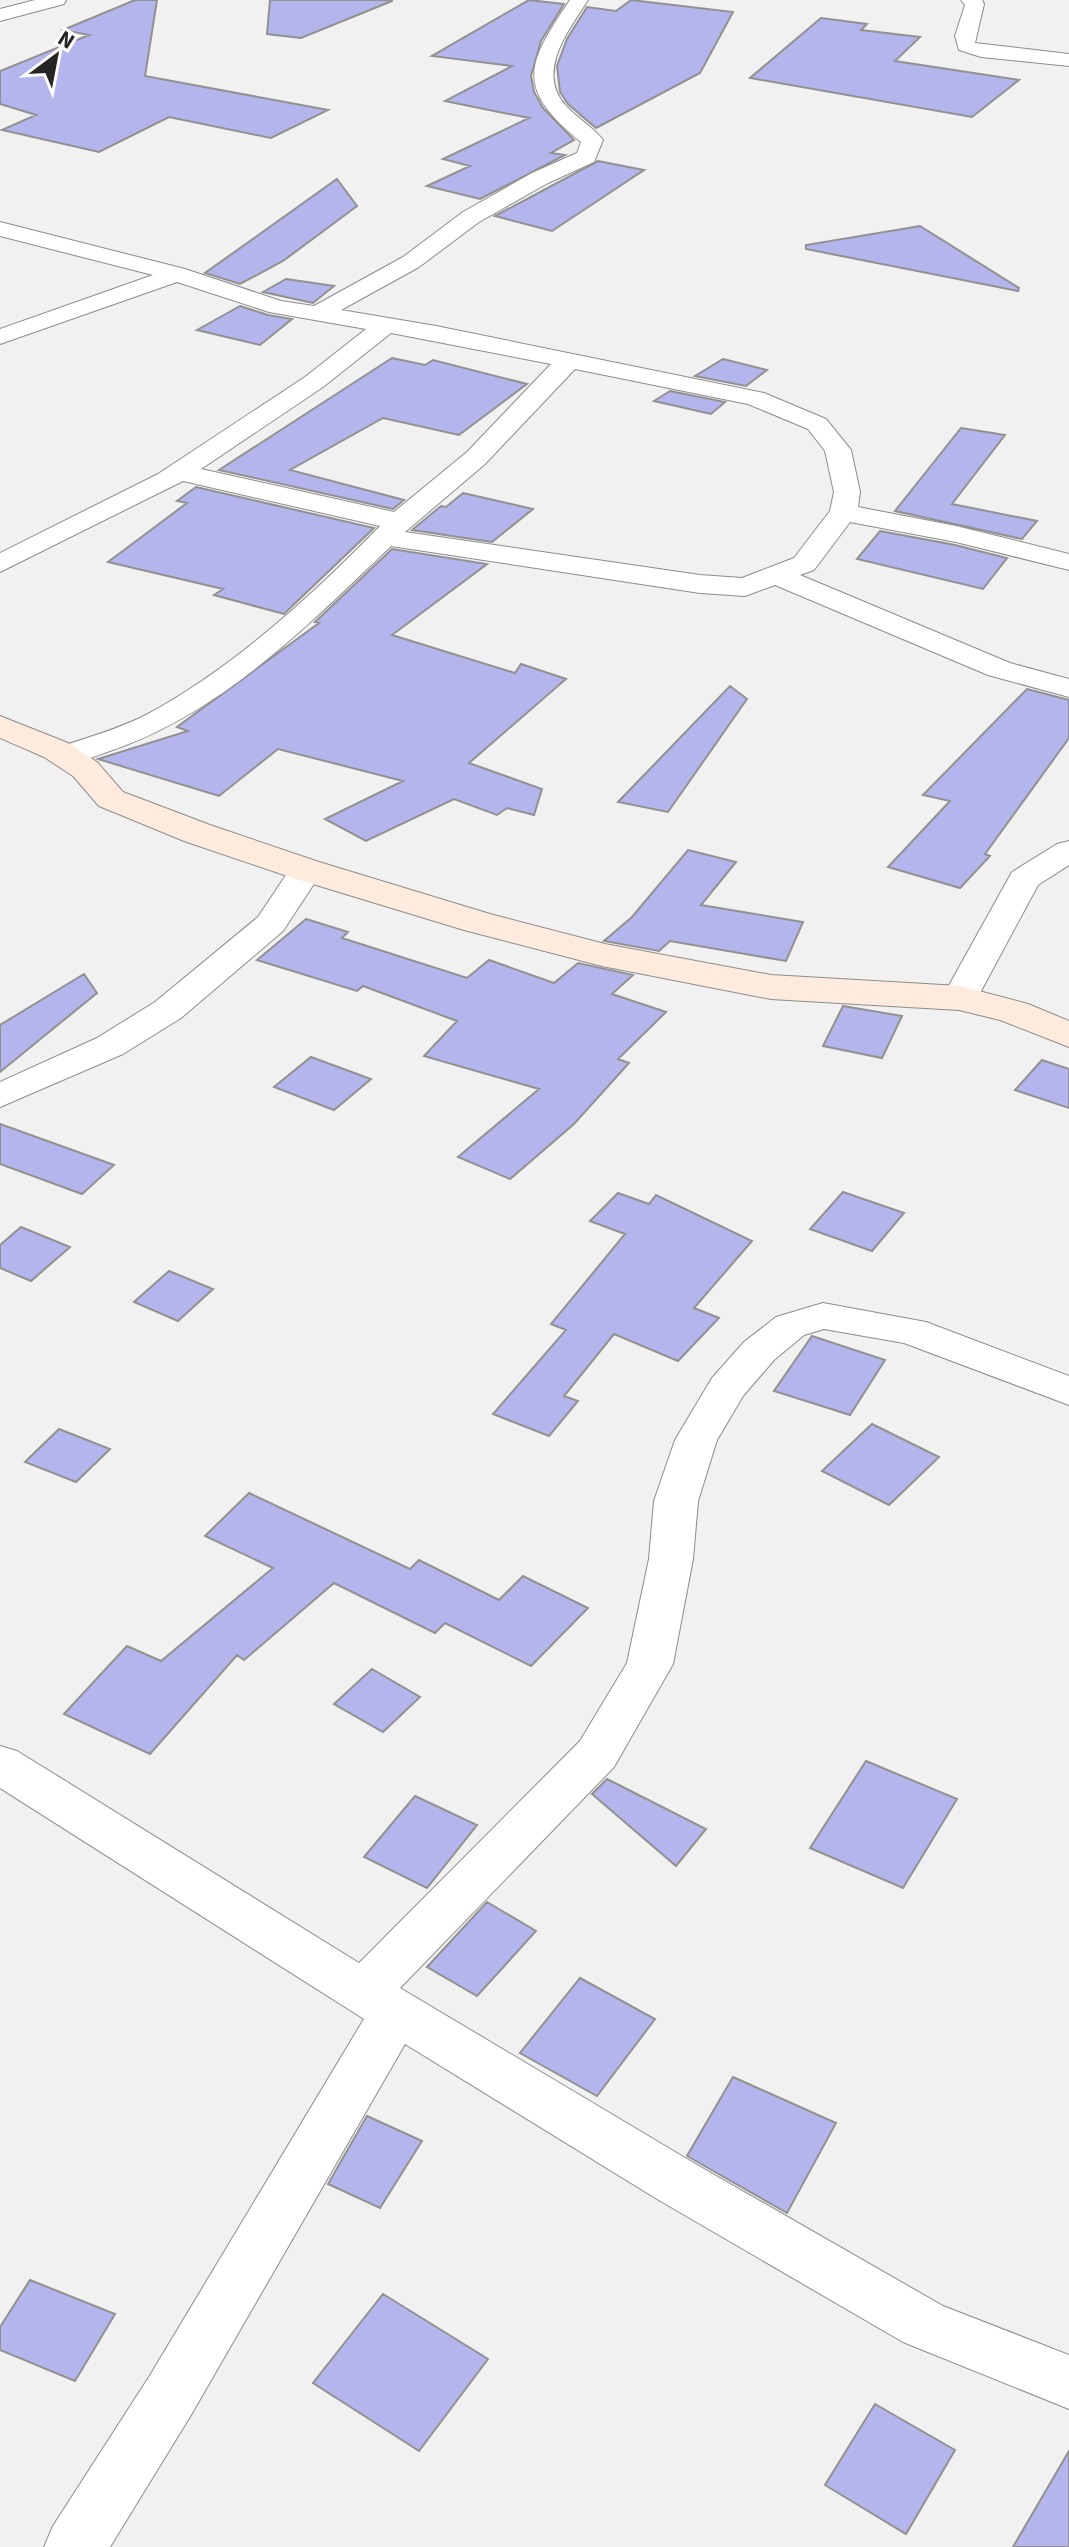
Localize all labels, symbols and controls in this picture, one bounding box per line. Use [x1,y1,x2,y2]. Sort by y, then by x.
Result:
north arrow [16,16,96,96]
text: N [51,22,81,57]

